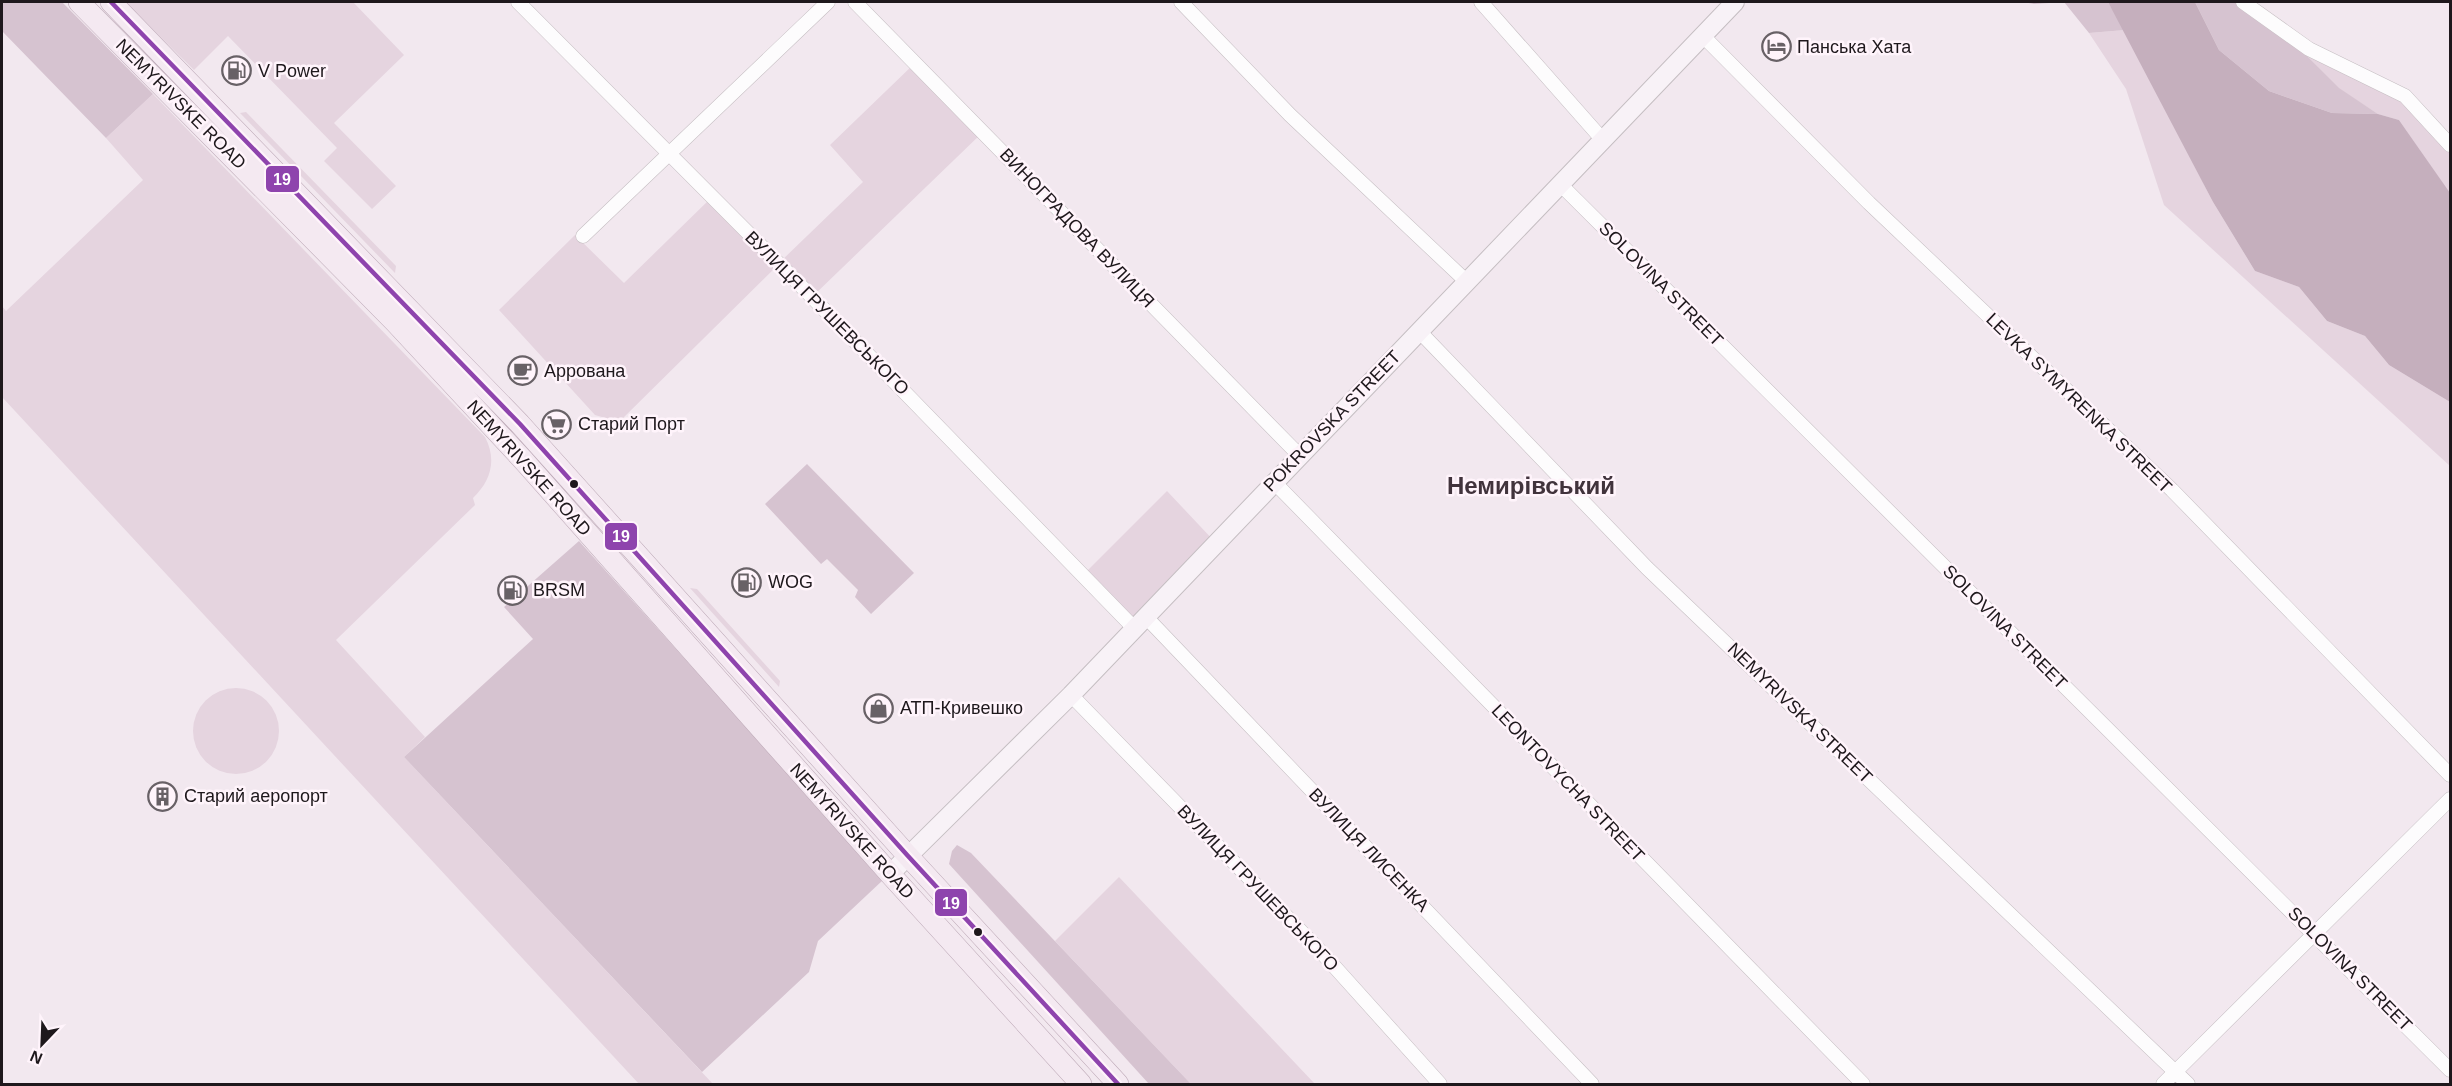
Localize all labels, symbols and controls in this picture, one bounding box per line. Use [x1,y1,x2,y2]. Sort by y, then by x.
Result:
hotel icon: Панська Хата [1760,31,1792,63]
street label: NEMYRIVSKE ROAD [112,35,250,173]
place label: Панська Хата [1797,37,1912,57]
fuel station icon: V Power [221,55,253,87]
place label: V Power [258,61,326,81]
street label: ВИНОГРАДОВА ВУЛИЦЯ [996,144,1158,312]
line badge: 19 [265,165,300,193]
text: 19 [273,171,291,188]
street label: SOLOVINA STREET [1595,218,1727,350]
street label: ВУЛИЦЯ ГРУШЕВСЬКОГО [741,227,913,399]
street label: LEVKA SYMYRENKA STREET [1982,309,2176,497]
street label: POKROVSKA STREET [1259,346,1405,496]
cafe icon: Аррована [507,355,539,387]
place label: Аррована [544,361,626,381]
street label: NEMYRIVSKE ROAD [463,396,595,540]
supermarket icon: Старий Порт [541,408,573,440]
place label: Старий Порт [578,414,685,434]
district label: Немирівський [1447,472,1615,499]
unlabelled marker [568,478,580,490]
line badge: 19 [604,522,638,551]
text: 19 [612,528,630,545]
street label: SOLOVINA STREET [1939,561,2071,693]
fuel station icon: WOG [731,566,763,598]
place label: WOG [768,572,813,592]
fuel station icon: BRSM [496,574,528,606]
place label: BRSM [533,580,585,600]
street label: NEMYRIVSKA STREET [1724,639,1876,787]
shop icon: АТП-Кривешко [863,692,895,724]
place label: АТП-Кривешко [900,698,1023,718]
street label: LEONTOVYCHA STREET [1488,700,1648,866]
street label: NEMYRIVSKE ROAD [786,759,918,903]
building icon: Старий аеропорт [147,780,179,812]
street label: ВУЛИЦЯ ЛИСЕНКА [1305,784,1433,916]
place label: Старий аеропорт [184,786,328,806]
street label: ВУЛИЦЯ ГРУШЕВСЬКОГО [1173,801,1343,975]
line badge: 19 [934,888,968,917]
text: 19 [942,895,960,912]
street label: SOLOVINA STREET [2284,903,2416,1035]
unlabelled marker [972,926,984,938]
north arrow [12,1014,72,1074]
text: N [28,1047,45,1067]

